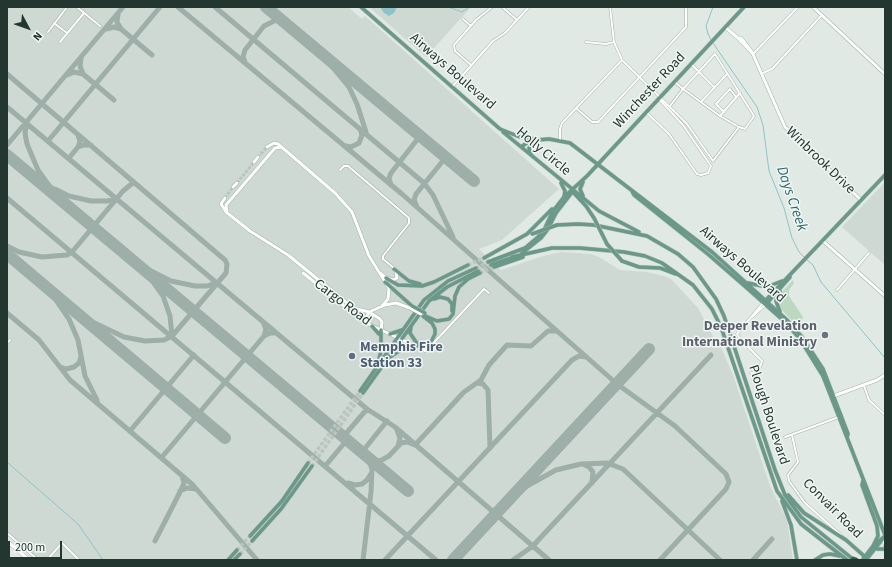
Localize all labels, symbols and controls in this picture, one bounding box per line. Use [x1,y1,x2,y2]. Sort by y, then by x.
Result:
north arrow [8,8,48,48]
text: N [29,29,46,44]
street label: Airways Boulevard [406,30,498,114]
street label: Winchester Road [610,49,690,133]
street label: Holly Circle [512,124,574,180]
street label: Winbrook Drive [782,124,858,198]
water label: Days Creek [772,164,810,234]
street label: Airways Boulevard [696,223,788,307]
street label: Cargo Road [310,276,374,330]
place label: Deeper Revelation International Ministry [682,319,817,352]
marker: Deeper Revelation International Ministry [820,330,830,340]
place label: Memphis Fire Station 33 [360,340,443,372]
marker: Memphis Fire Station 33 [347,351,357,361]
street label: Plough Boulevard [744,363,792,467]
street label: Convair Road [799,476,865,542]
scale bar [10,533,64,559]
text: 200 m [15,539,45,556]

